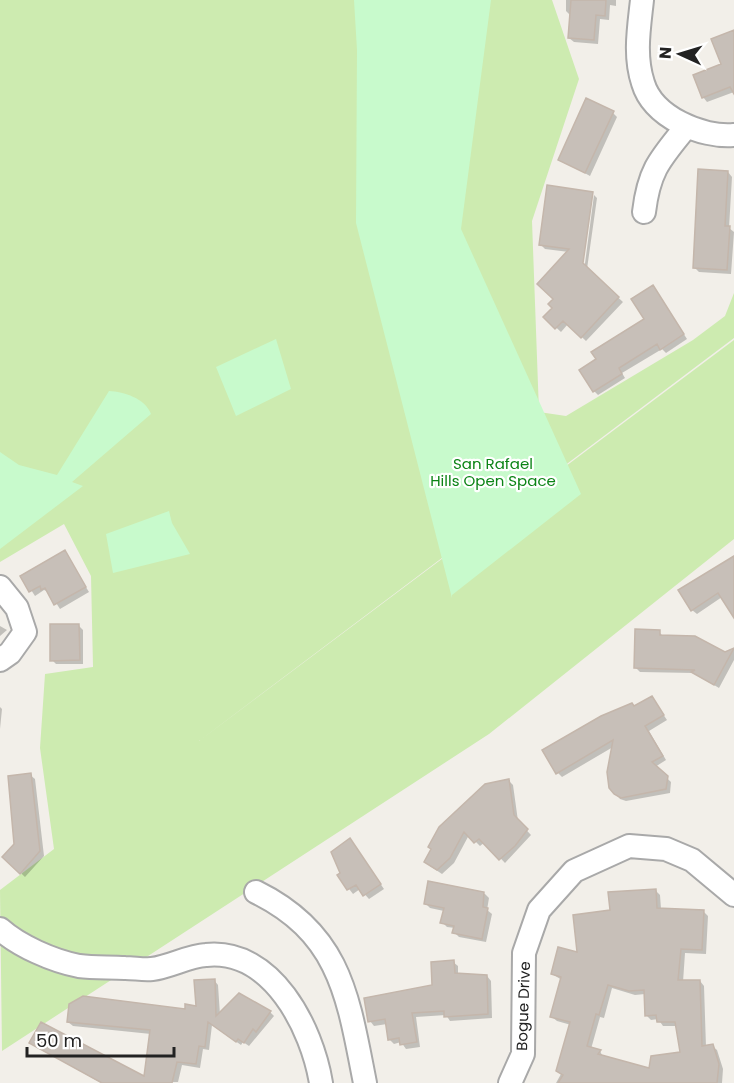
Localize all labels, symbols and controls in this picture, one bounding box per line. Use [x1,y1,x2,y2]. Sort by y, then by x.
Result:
north arrow [650,24,710,84]
text: N [654,46,677,60]
park label: San Rafael Hills Open Space [430,453,556,491]
street label: Bogue Drive [511,961,535,1051]
scale bar [27,1020,174,1058]
text: 50 m [36,1028,82,1053]

